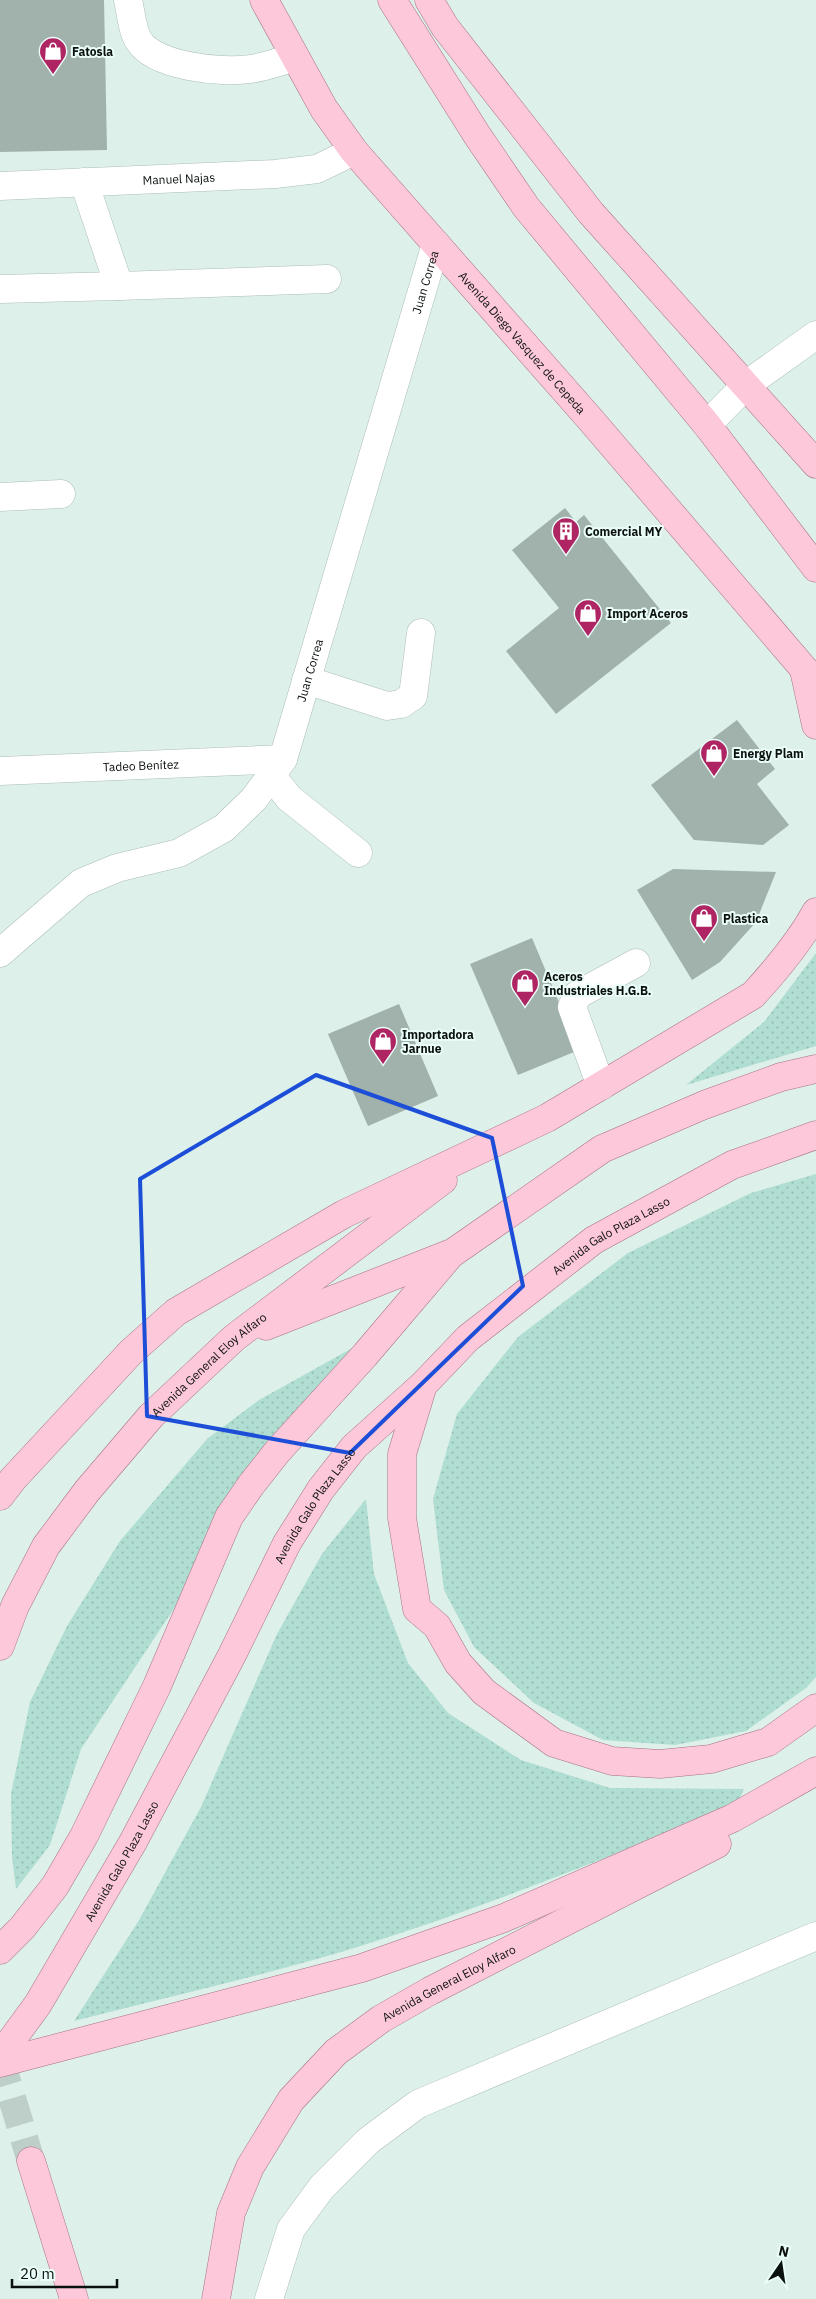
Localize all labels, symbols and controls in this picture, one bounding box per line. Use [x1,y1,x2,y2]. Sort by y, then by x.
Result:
shop icon: Fatosla [38,36,68,75]
place label: Fatosla [72,44,113,59]
street label: Manuel Najas [142,169,216,187]
street label: Juan Correa [408,248,441,315]
street label: Avenida Diego Vasquez de Cepeda [456,268,590,417]
building icon: Comercial MY [551,516,581,555]
place label: Comercial MY [585,524,663,539]
shop icon: Import Aceros [573,598,603,637]
place label: Import Aceros [607,606,688,621]
street label: Juan Correa [293,636,326,704]
shop icon: Energy Plam [699,738,729,777]
place label: Energy Plam [733,746,804,761]
street label: Tadeo Benítez [103,756,180,774]
shop icon: Plastica [689,903,719,942]
place label: Plastica [723,911,769,926]
shop icon: Aceros Industriales H.G.B. [510,968,540,1007]
place label: Aceros Industriales H.G.B. [544,969,652,998]
shop icon: Importadora Jarnue [368,1026,398,1065]
place label: Importadora Jarnue [402,1027,474,1056]
street label: Avenida Galo Plaza Lasso [549,1193,672,1277]
street label: Avenida General Eloy Alfaro [148,1309,269,1419]
street label: Avenida Galo Plaza Lasso [271,1444,358,1566]
street label: Avenida Galo Plaza Lasso [81,1798,161,1924]
street label: Avenida General Eloy Alfaro [379,1941,518,2024]
north arrow [756,2239,806,2289]
text: N [777,2241,791,2261]
scale bar [12,2256,118,2288]
text: 20 m [20,2264,55,2283]

